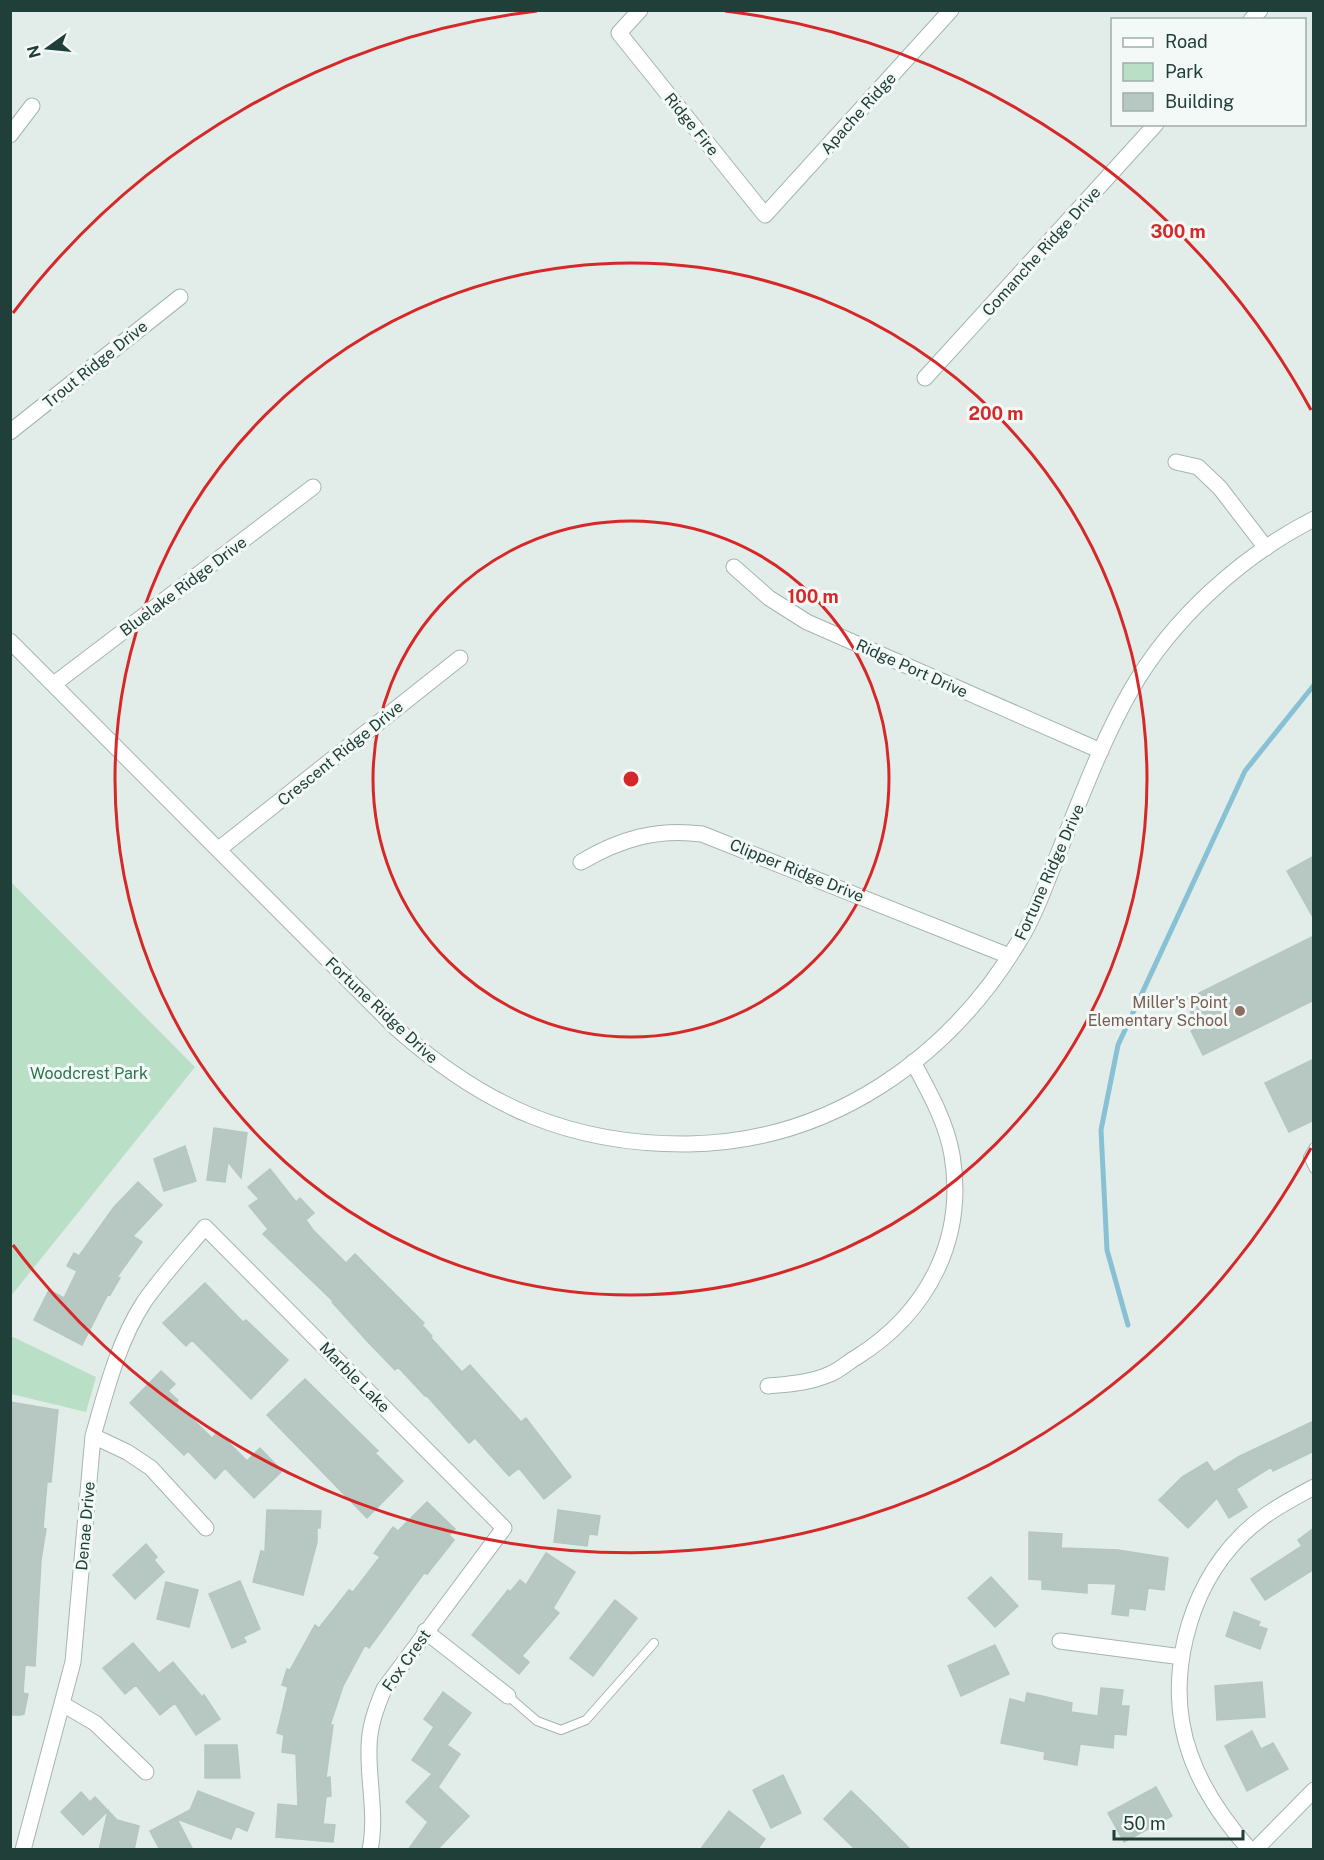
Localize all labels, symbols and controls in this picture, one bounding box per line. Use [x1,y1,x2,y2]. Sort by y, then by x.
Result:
north arrow [18,18,78,78]
legend [1111,18,1306,126]
text: Road [1165,31,1208,52]
text: N [23,43,45,60]
text: Park [1165,61,1203,82]
street label: Apache Ridge [817,69,900,158]
street label: Ridge Fire [660,89,723,160]
text: Building [1165,91,1234,112]
street label: Comanche Ridge Drive [978,183,1105,320]
text: 300 m [1150,221,1206,242]
street label: Trout Ridge Drive [39,317,151,412]
text: 200 m [969,403,1023,424]
street label: Bluelake Ridge Drive [116,533,250,640]
text: 100 m [787,586,839,607]
street label: Ridge Port Drive [853,635,971,702]
street label: Crescent Ridge Drive [274,697,407,810]
centre of rings [621,769,641,789]
street label: Fortune Ridge Drive [1011,801,1088,943]
street label: Clipper Ridge Drive [727,835,867,906]
street label: Fortune Ridge Drive [321,953,442,1067]
place label: Miller's Point Elementary School [1088,993,1228,1030]
marker: Miller's Point Elementary School [1233,1004,1247,1018]
park label: Woodcrest Park [30,1064,148,1083]
street label: Marble Lake [316,1338,394,1416]
street label: Denae Drive [72,1481,99,1571]
street label: Fox Crest [378,1626,435,1695]
scale bar [1114,1803,1243,1841]
text: 50 m [1123,1813,1166,1834]

